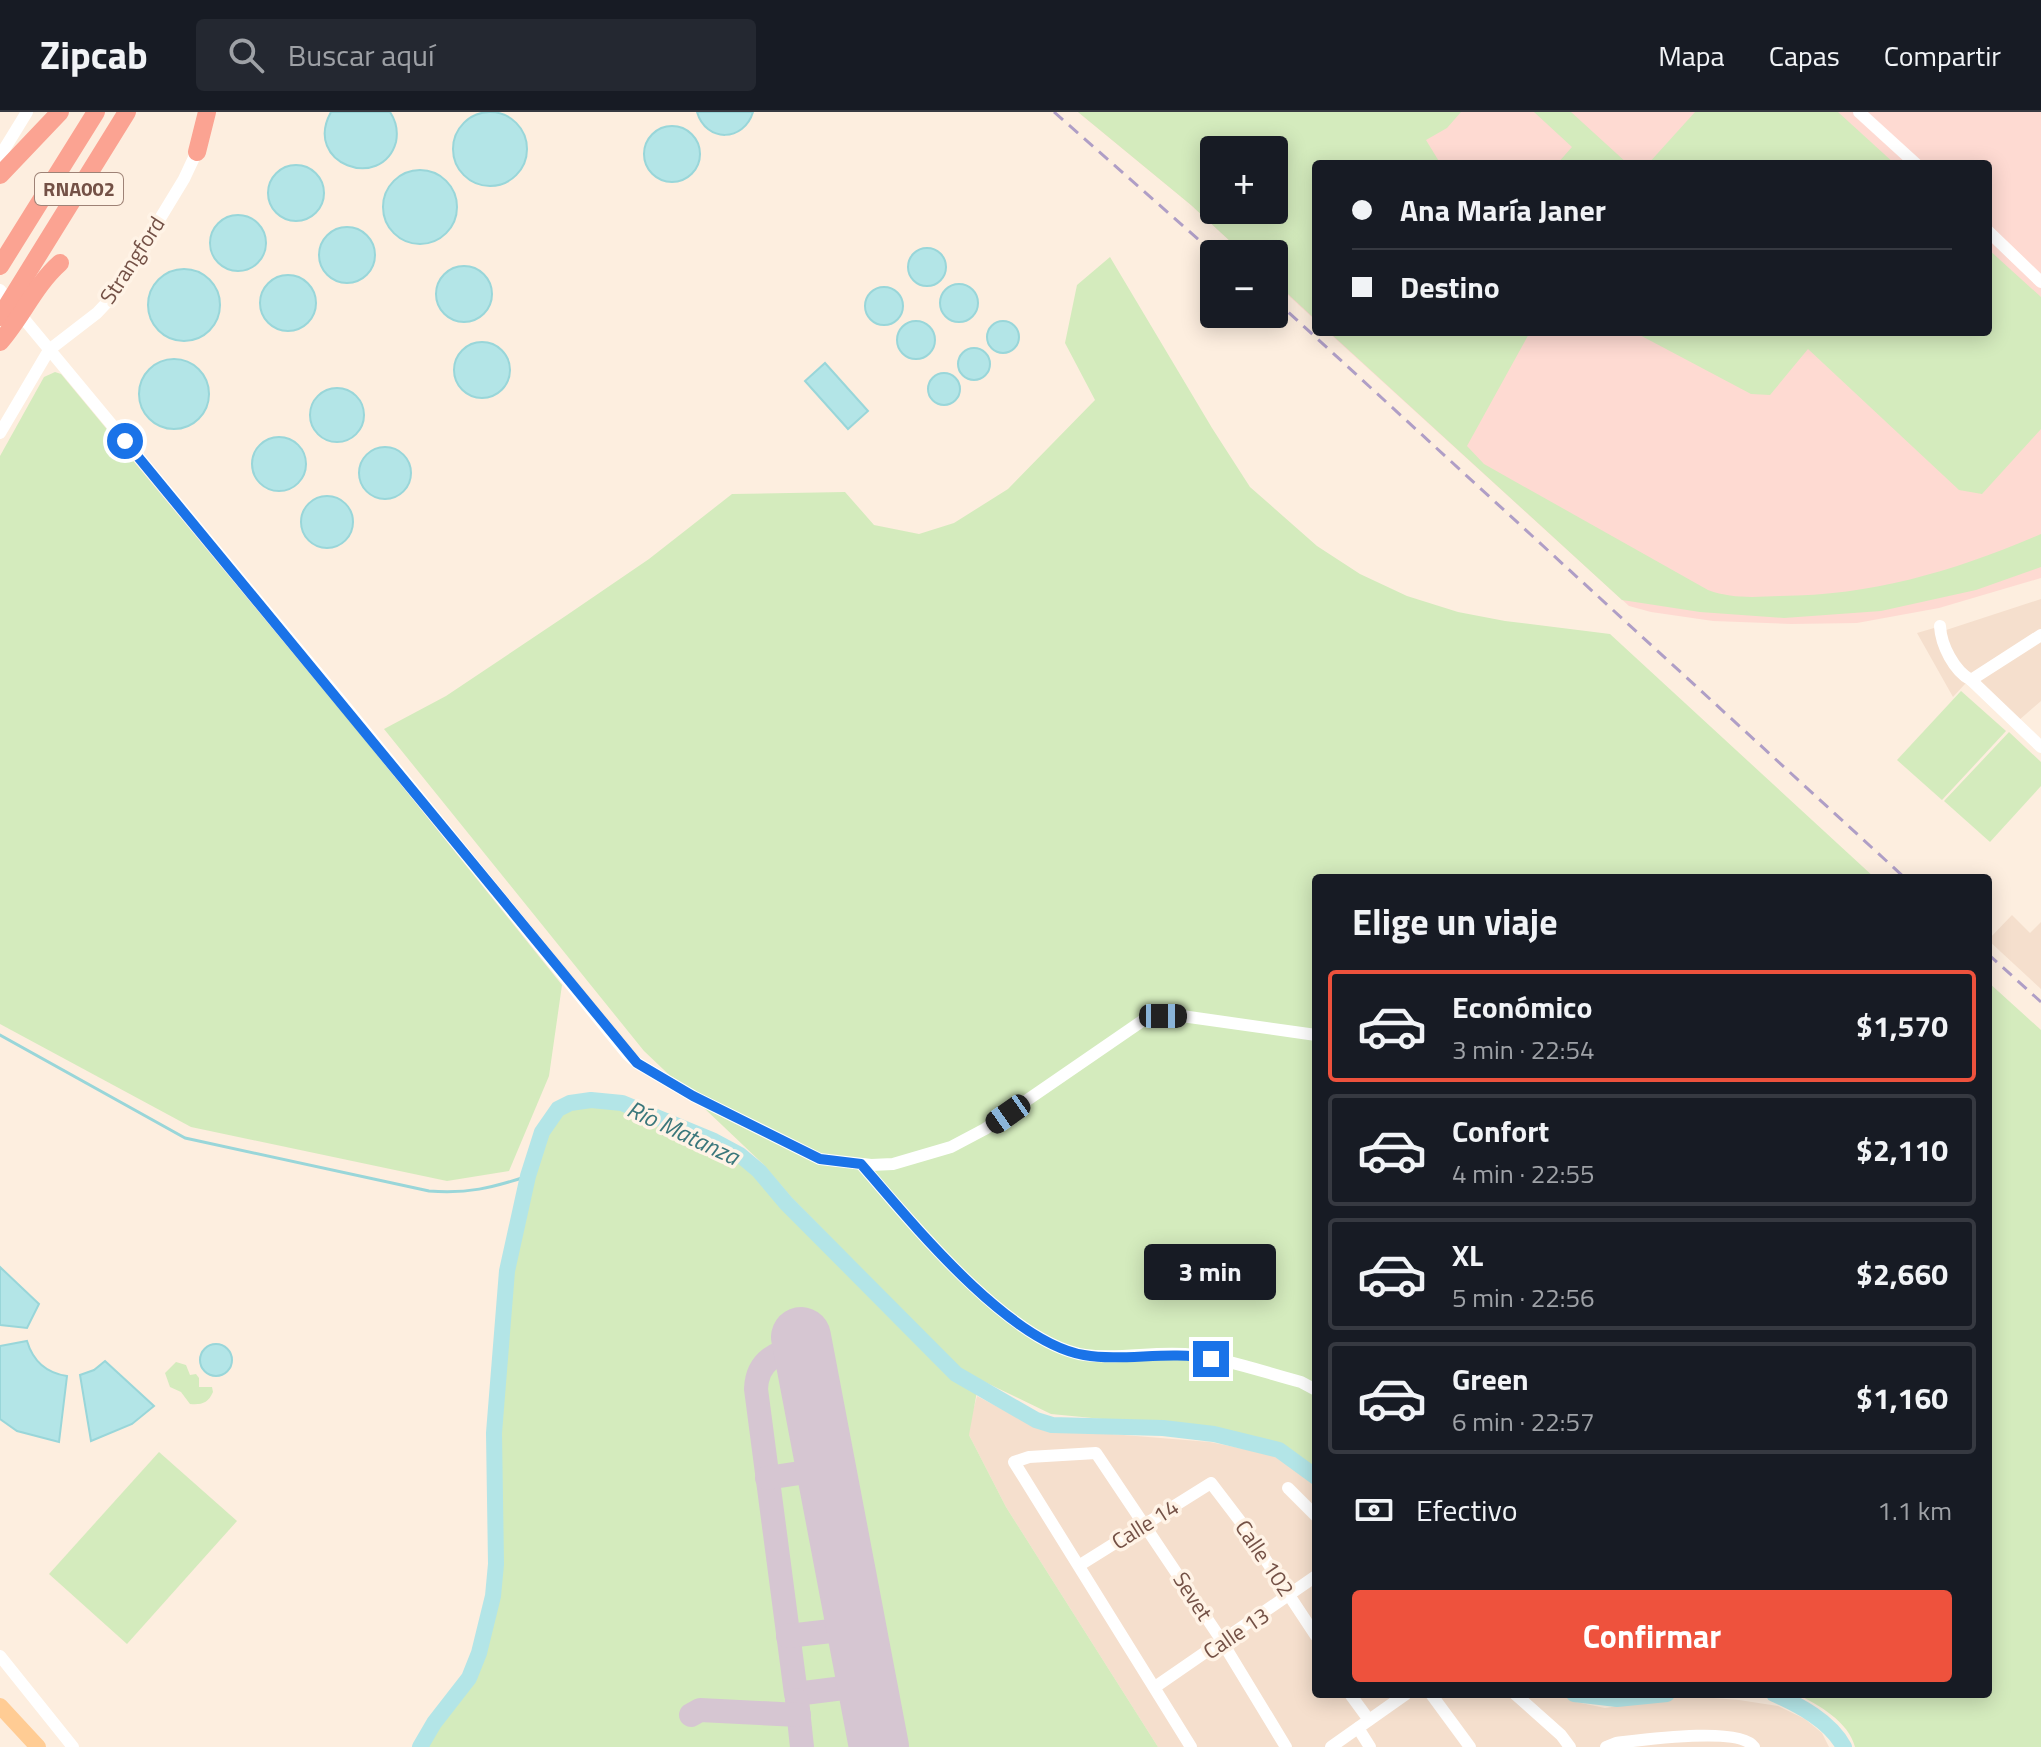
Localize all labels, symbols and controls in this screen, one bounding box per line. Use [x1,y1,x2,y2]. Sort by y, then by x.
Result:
search box [196,19,756,91]
text: Zipcab [40,26,148,84]
text: Buscar aquí [288,32,435,78]
icon: search [224,33,268,77]
text: Mapa [1658,34,1725,77]
text: Capas [1769,34,1840,77]
text: Compartir [1884,34,2001,77]
map controls [1200,136,1288,328]
button: + [1200,136,1288,224]
road number: RNA002 [35,173,123,205]
text: Ana María Janer [1400,187,1606,233]
street label: Strangford [91,209,173,311]
button: − [1200,240,1288,328]
text: Destino [1400,264,1500,310]
route start [107,423,143,459]
text: Elige un viaje [1352,894,1558,949]
text: Económico [1452,984,1592,1030]
icon: car [1356,990,1428,1062]
text: $1,570 [1856,1003,1948,1049]
car [1139,1004,1187,1028]
text: 3 min · 22:54 [1452,1030,1595,1069]
water label: Río Matanza [622,1090,747,1175]
car [981,1090,1035,1138]
text: Confort [1452,1108,1549,1154]
icon: car [1356,1114,1428,1186]
text: $2,110 [1856,1127,1948,1173]
text: 4 min · 22:55 [1452,1154,1595,1193]
text: XL [1452,1232,1483,1278]
icon: car [1356,1238,1428,1310]
callout: 3 min [1145,1243,1277,1299]
text: $2,660 [1856,1251,1948,1297]
text: 3 min [1178,1252,1242,1291]
text: 5 min · 22:56 [1452,1278,1595,1317]
route end [1193,1341,1229,1377]
text: Green [1452,1356,1529,1402]
icon: car [1356,1362,1428,1434]
text: $1,160 [1856,1375,1948,1421]
text: 6 min · 22:57 [1452,1402,1595,1441]
text: Efectivo [1416,1487,1518,1533]
icon: cash [1352,1488,1396,1532]
street label: Calle 14 [1105,1490,1185,1558]
text: 1.1 km [1877,1491,1952,1530]
street label: Calle 102 [1227,1513,1303,1603]
street label: Sevet [1165,1565,1222,1627]
button: Confirmar [1352,1590,1952,1682]
street label: Calle 13 [1196,1598,1276,1668]

